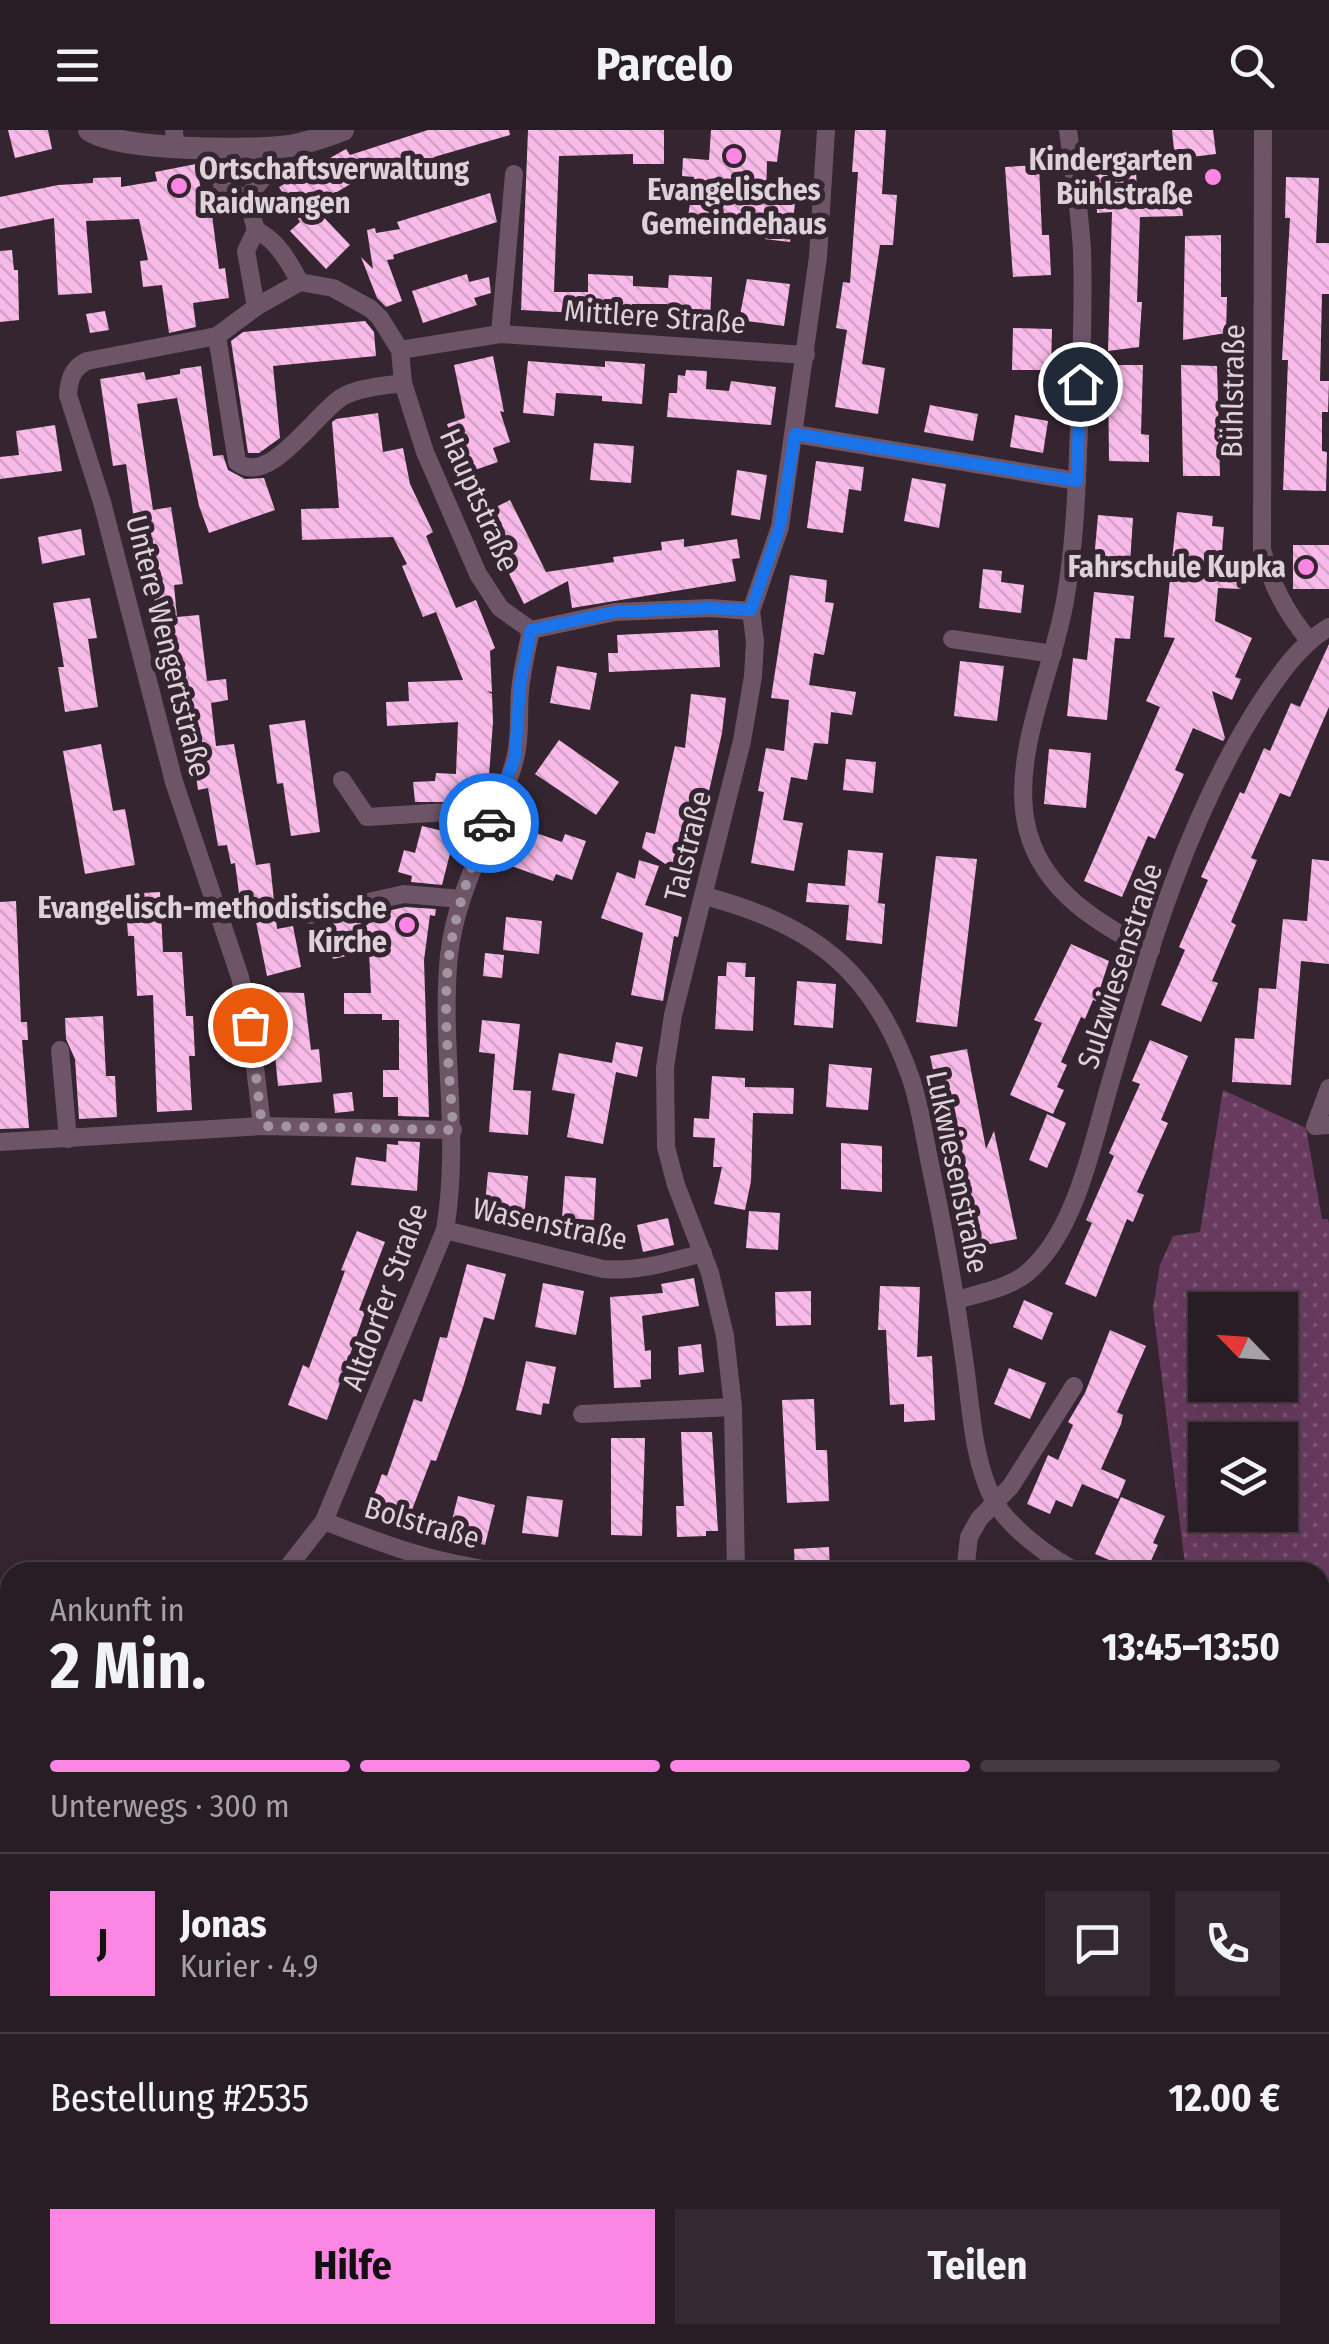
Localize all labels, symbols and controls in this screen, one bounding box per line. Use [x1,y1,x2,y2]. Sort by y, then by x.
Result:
icon: menu [50,38,105,93]
text: Parcelo [596,38,733,92]
icon: search [1224,38,1279,93]
place label: Kindergarten Bühlstraße [1029,142,1193,212]
marker: Evangelisches Gemeindehaus [723,145,745,167]
place label: Ortschaftsverwaltung Raidwangen [199,151,469,221]
marker: Kindergarten Bühlstraße [1202,166,1224,188]
place label: Evangelisches Gemeindehaus [641,172,827,242]
marker: Ortschaftsverwaltung Raidwangen [168,175,190,197]
street label: Mittlere Straße [563,293,747,341]
street label: Bühlstraße [1214,324,1252,458]
pin [1038,342,1123,427]
icon: home [1053,357,1108,412]
street label: Hauptstraße [432,423,526,577]
street label: Untere Wengertstraße [118,511,218,781]
place label: Fahrschule Kupka [1068,549,1286,585]
marker: Fahrschule Kupka [1295,556,1317,578]
courier [439,773,539,873]
street label: Talstraße [657,787,719,905]
icon: car [462,796,517,851]
street label: Sulzwiesenstraße [1070,859,1170,1073]
place label: Evangelisch-methodistische Kirche [37,890,387,960]
marker: Evangelisch-methodistische Kirche [396,914,418,936]
pin [208,983,293,1068]
icon: bag [223,998,278,1053]
street label: Lukwiesenstraße [918,1068,996,1276]
street label: Wasenstraße [469,1190,631,1258]
street label: Altdorfer Straße [334,1199,436,1395]
north arrow [1188,1292,1298,1402]
map controls [1188,1292,1298,1532]
button: layers [1188,1422,1298,1532]
street label: Bolstraße [360,1489,484,1557]
text: Ankunft in [50,1591,185,1629]
text: 13:45–13:50 [1102,1624,1280,1670]
text: 2 Min. [50,1627,206,1705]
text: Unterwegs · 300 m [50,1787,290,1825]
button: chat [1045,1891,1150,1996]
button: phone [1175,1891,1280,1996]
text: Jonas [180,1901,267,1947]
text: J [97,1920,108,1966]
text: Kurier · 4.9 [180,1947,318,1985]
text: Bestellung #2535 [50,2075,309,2121]
text: 12.00 € [1168,2075,1280,2121]
button: Hilfe [50,2209,655,2324]
button: Teilen [675,2209,1280,2324]

